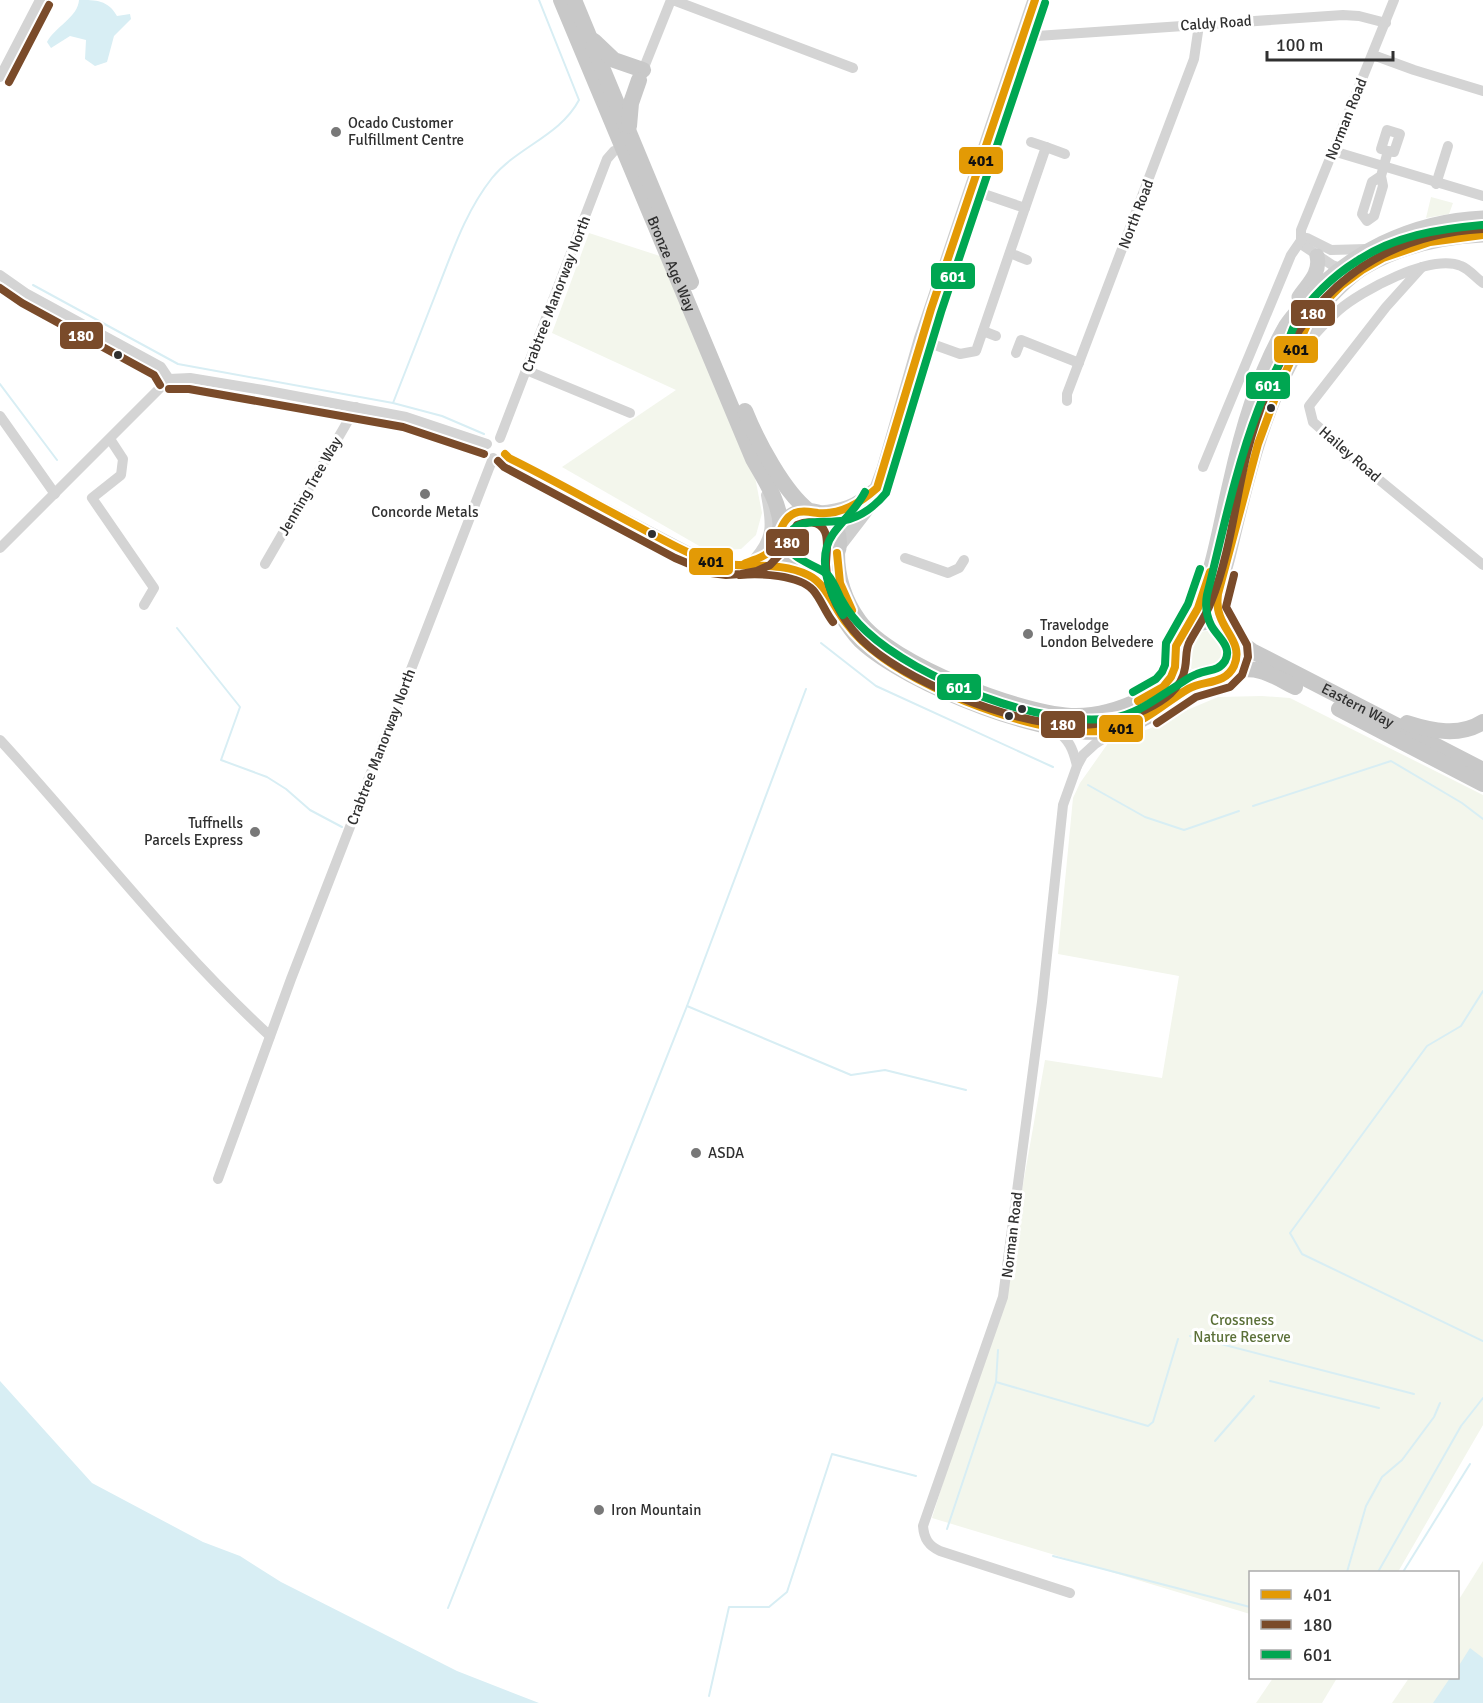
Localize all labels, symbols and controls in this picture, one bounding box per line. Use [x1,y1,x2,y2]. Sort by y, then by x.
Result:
street label: Caldy Road [1180,12,1252,34]
scale bar [1267,24,1393,62]
text: 100 m [1276,34,1323,56]
street label: Norman Road [1321,75,1371,163]
place label: Ocado Customer Fulfillment Centre [348,114,464,149]
marker: Ocado Customer Fulfillment Centre [329,125,343,139]
line badge: 401 [958,146,1004,175]
text: 401 [968,151,994,171]
street label: North Road [1115,177,1157,251]
street label: Crabtree Manorway North [518,213,594,375]
street label: Bronze Age Way [643,213,699,314]
line badge: 601 [930,262,976,290]
text: 601 [940,267,966,287]
line badge: 180 [1290,299,1336,327]
text: 180 [1300,304,1326,324]
line badge: 180 [59,321,104,350]
text: 180 [68,326,94,346]
line badge: 401 [1273,335,1319,364]
text: 401 [1283,340,1309,360]
unlabelled marker [112,349,124,361]
line badge: 601 [1245,371,1291,400]
text: 601 [1255,376,1281,396]
unlabelled marker [1265,402,1277,414]
street label: Hailey Road [1315,422,1385,486]
street label: Jenning Tree Way [274,433,346,539]
marker: Concorde Metals [418,487,432,501]
place label: Concorde Metals [371,503,479,521]
unlabelled marker [646,528,658,540]
line badge: 180 [765,528,810,557]
text: 180 [774,533,800,553]
line badge: 401 [688,547,734,576]
text: 401 [698,552,724,572]
place label: Travelodge London Belvedere [1040,616,1154,651]
marker: Travelodge London Belvedere [1021,627,1035,641]
street label: Crabtree Manorway North [343,666,419,828]
line badge: 601 [936,673,982,701]
text: 601 [946,678,972,698]
street label: Eastern Way [1318,679,1397,731]
unlabelled marker [1016,703,1028,715]
unlabelled marker [1003,710,1015,722]
line badge: 180 [1040,710,1086,739]
line badge: 401 [1098,714,1144,743]
text: 180 [1050,715,1076,735]
text: 401 [1108,719,1134,739]
place label: Tuffnells Parcels Express [144,814,243,849]
marker: Tuffnells Parcels Express [248,825,262,839]
place label: ASDA [708,1144,744,1162]
marker: ASDA [689,1146,703,1160]
street label: Norman Road [998,1191,1026,1279]
park label: Crossness Nature Reserve [1193,1311,1291,1346]
place label: Iron Mountain [611,1501,701,1519]
marker: Iron Mountain [592,1503,606,1517]
legend [1249,1571,1459,1679]
text: 401 [1303,1584,1332,1606]
text: 180 [1303,1614,1332,1636]
text: 601 [1303,1644,1332,1666]

